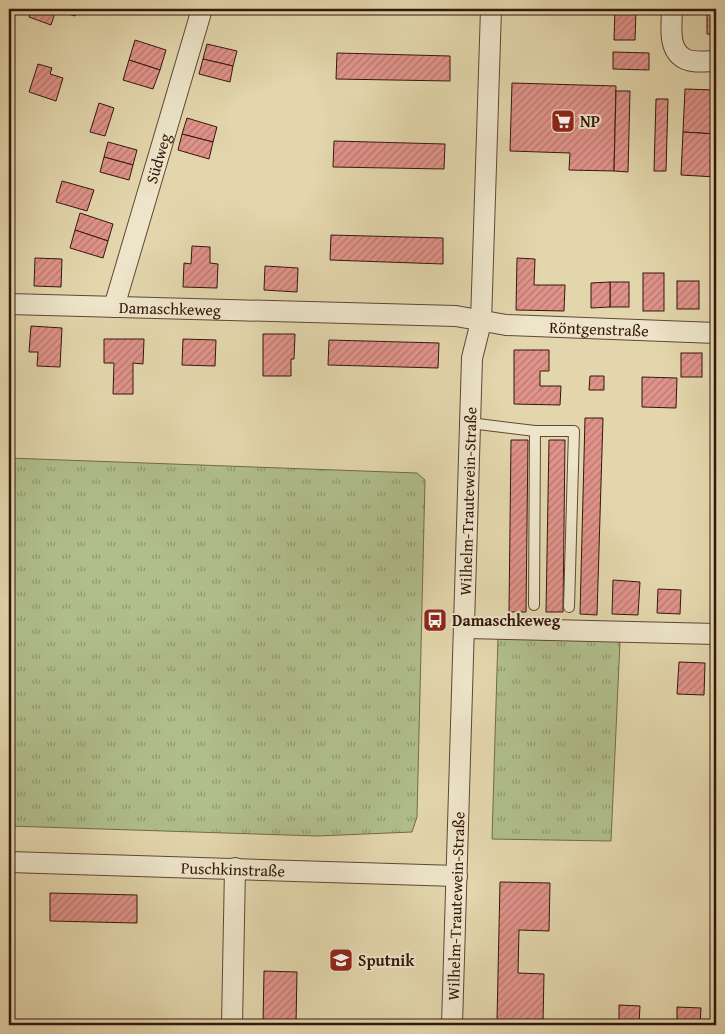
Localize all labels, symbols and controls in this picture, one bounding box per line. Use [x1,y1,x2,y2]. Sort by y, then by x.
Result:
supermarket icon: NP [550,108,576,134]
place label: NP [580,109,600,133]
street label: Südweg [139,130,177,186]
street label: Damaschkeweg [119,295,221,322]
street label: Röntgenstraße [549,315,649,342]
street label: Wilhelm-Trautewein-Straße [453,406,483,596]
bus stop icon: Damaschkeweg [422,607,448,633]
place label: Damaschkeweg [452,608,561,632]
street label: Wilhelm-Trautewein-Straße [441,811,470,1001]
street label: Puschkinstraße [181,855,285,883]
school or university icon: Sputnik [328,947,354,973]
place label: Sputnik [358,948,415,972]

